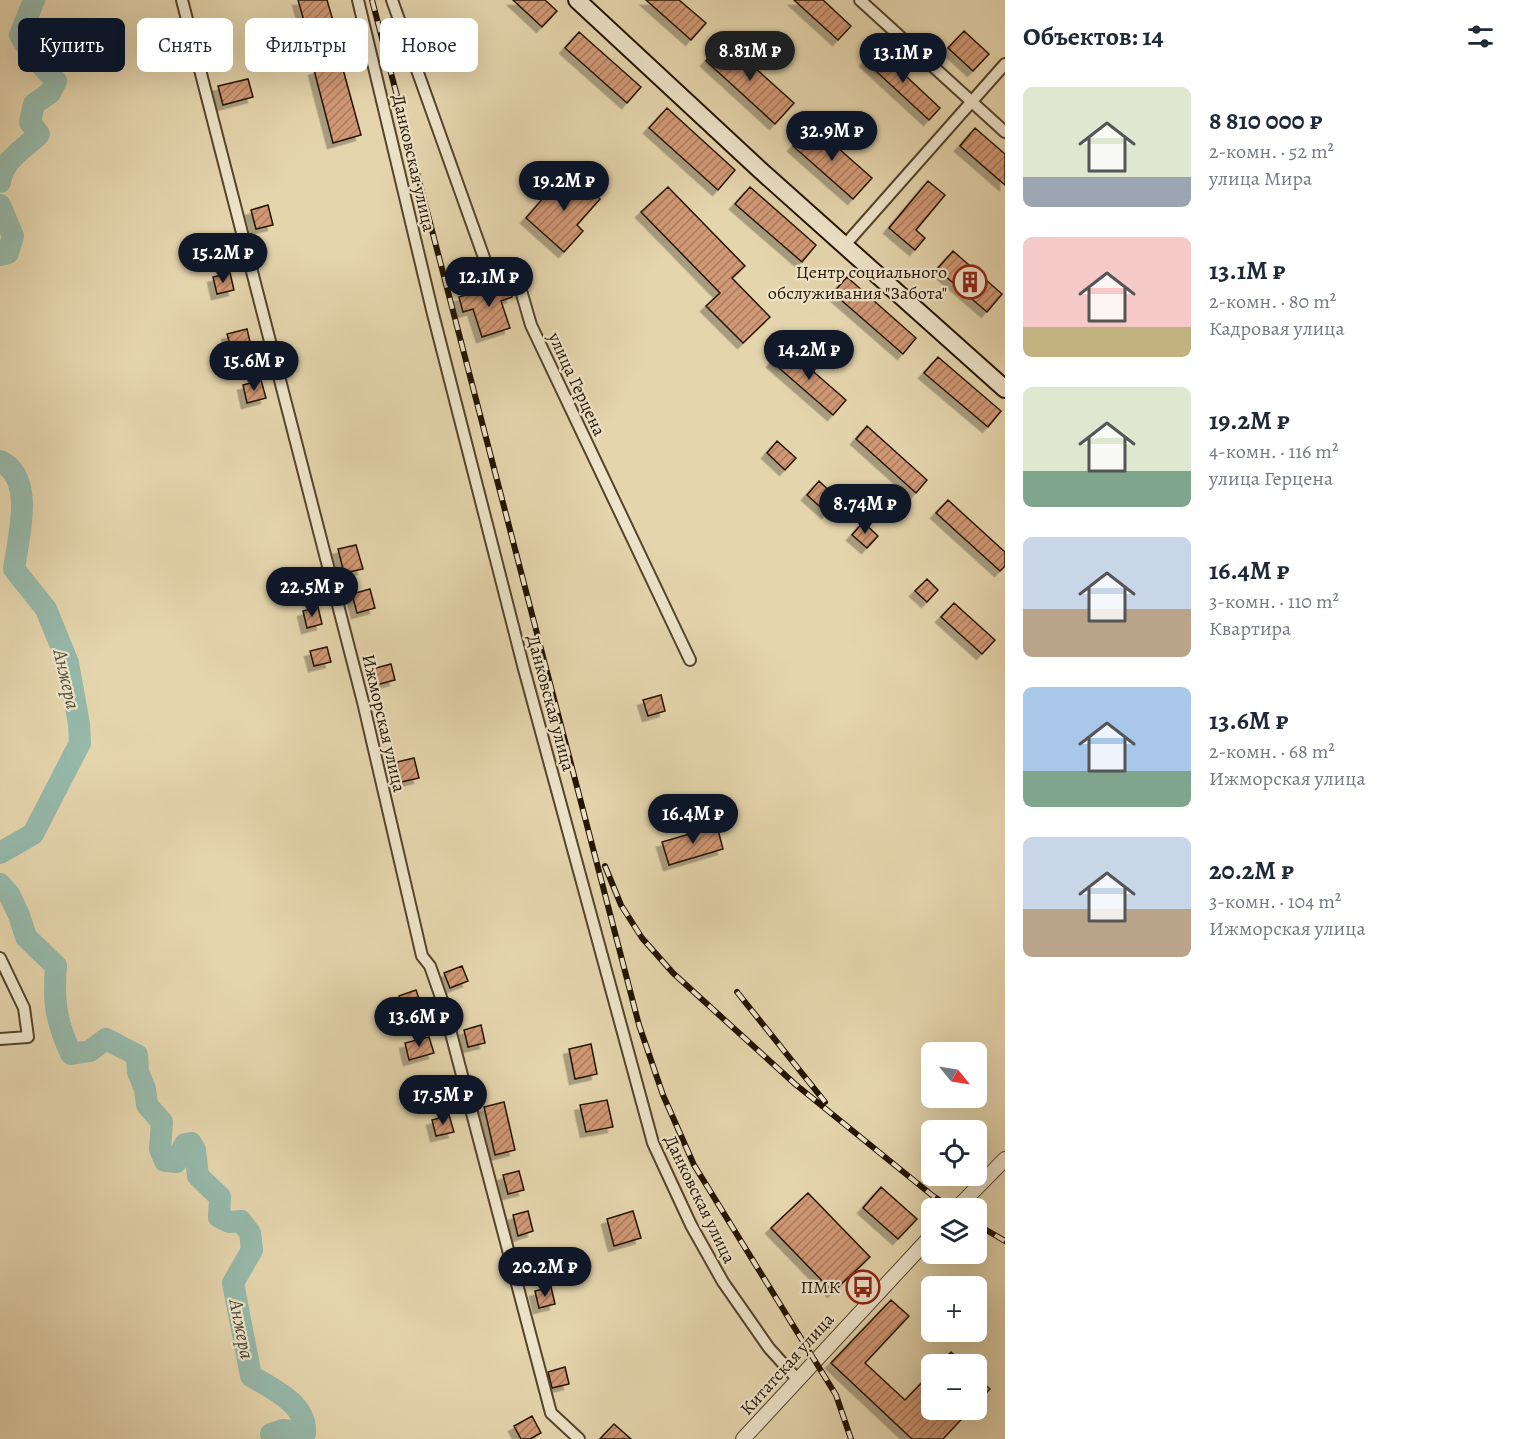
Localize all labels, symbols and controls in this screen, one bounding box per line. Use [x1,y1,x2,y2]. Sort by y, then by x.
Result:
chip: Купить [18,18,125,72]
chip: Снять [137,18,233,72]
chip: Фильтры [245,18,368,72]
chip: Новое [380,18,478,72]
text: Объектов: 14 [1023,19,1164,54]
icon: filters [1464,20,1497,53]
pin: 8.81M ₽ [695,31,805,82]
pin: 13.1M ₽ [848,33,958,84]
text: 8.81M ₽ [719,37,781,64]
text: 13.1M ₽ [874,39,932,66]
street label: Данковская улица [387,92,442,235]
text: 8 810 000 ₽ [1209,103,1322,138]
pin: 32.9M ₽ [777,111,887,162]
icon: home [1071,111,1143,183]
text: 32.9M ₽ [800,117,864,144]
text: 2-комн. · 52 m² [1209,138,1334,165]
pin: 19.2M ₽ [509,161,619,212]
text: улица Мира [1209,165,1312,192]
text: 19.2M ₽ [533,167,595,194]
pin: 15.2M ₽ [168,233,278,284]
text: 15.2M ₽ [192,239,254,266]
text: 13.1M ₽ [1209,253,1286,288]
pin: 12.1M ₽ [434,257,544,308]
place label: Центр социального обслуживания "Забота" [768,260,947,305]
icon: home [1071,261,1143,333]
text: 12.1M ₽ [459,263,519,290]
building icon: Центр социального обслуживания "Забота" [952,264,988,300]
text: 2-комн. · 80 m² [1209,288,1336,315]
text: Кадровая улица [1209,315,1345,342]
street label: улица Герцена [542,327,612,440]
pin: 14.2M ₽ [754,330,864,381]
text: 14.2M ₽ [778,336,840,363]
pin: 15.6M ₽ [199,341,309,392]
text: 15.6M ₽ [224,347,285,374]
text: 19.2M ₽ [1209,403,1290,438]
icon: home [1071,411,1143,483]
text: 4-комн. · 116 m² [1209,438,1338,465]
text: улица Герцена [1209,465,1333,492]
pin: 8.74M ₽ [810,484,920,535]
text: 8.74M ₽ [833,490,897,517]
text: 16.4M ₽ [1209,553,1289,588]
icon: home [1071,561,1143,633]
pin: 22.5M ₽ [257,567,367,618]
text: 22.5M ₽ [280,573,344,600]
text: 3-комн. · 110 m² [1209,588,1339,615]
text: Квартира [1209,615,1291,642]
street label: Данковская улица [521,632,581,774]
water label: Анжера [46,645,87,712]
street label: Ижморская улица [356,652,412,795]
text: 13.6M ₽ [1209,703,1288,738]
icon: home [1071,711,1143,783]
text: 2-комн. · 68 m² [1209,738,1335,765]
text: Ижморская улица [1209,765,1366,792]
pin: 16.4M ₽ [638,794,748,845]
text: 16.4M ₽ [662,800,724,827]
text: 20.2M ₽ [1209,853,1294,888]
icon: home [1071,861,1143,933]
text: 3-комн. · 104 m² [1209,888,1341,915]
text: Ижморская улица [1209,915,1366,942]
pin: 13.6M ₽ [364,997,474,1048]
text: 13.6M ₽ [388,1003,450,1030]
north arrow [921,1042,987,1108]
map controls [921,1042,987,1420]
pin: 17.5M ₽ [388,1075,498,1126]
text: 17.5M ₽ [413,1081,473,1108]
button: locate [921,1120,987,1186]
street label: Данковская улица [658,1131,742,1268]
button: layers [921,1198,987,1264]
pin: 20.2M ₽ [490,1247,600,1298]
text: 20.2M ₽ [512,1253,578,1280]
bus stop icon: ПМК [845,1269,881,1305]
place label: ПМК [800,1275,841,1299]
button: + [921,1276,987,1342]
water label: Анжера [222,1296,261,1362]
street label: Китатская улица [735,1307,840,1420]
button: − [921,1354,987,1420]

